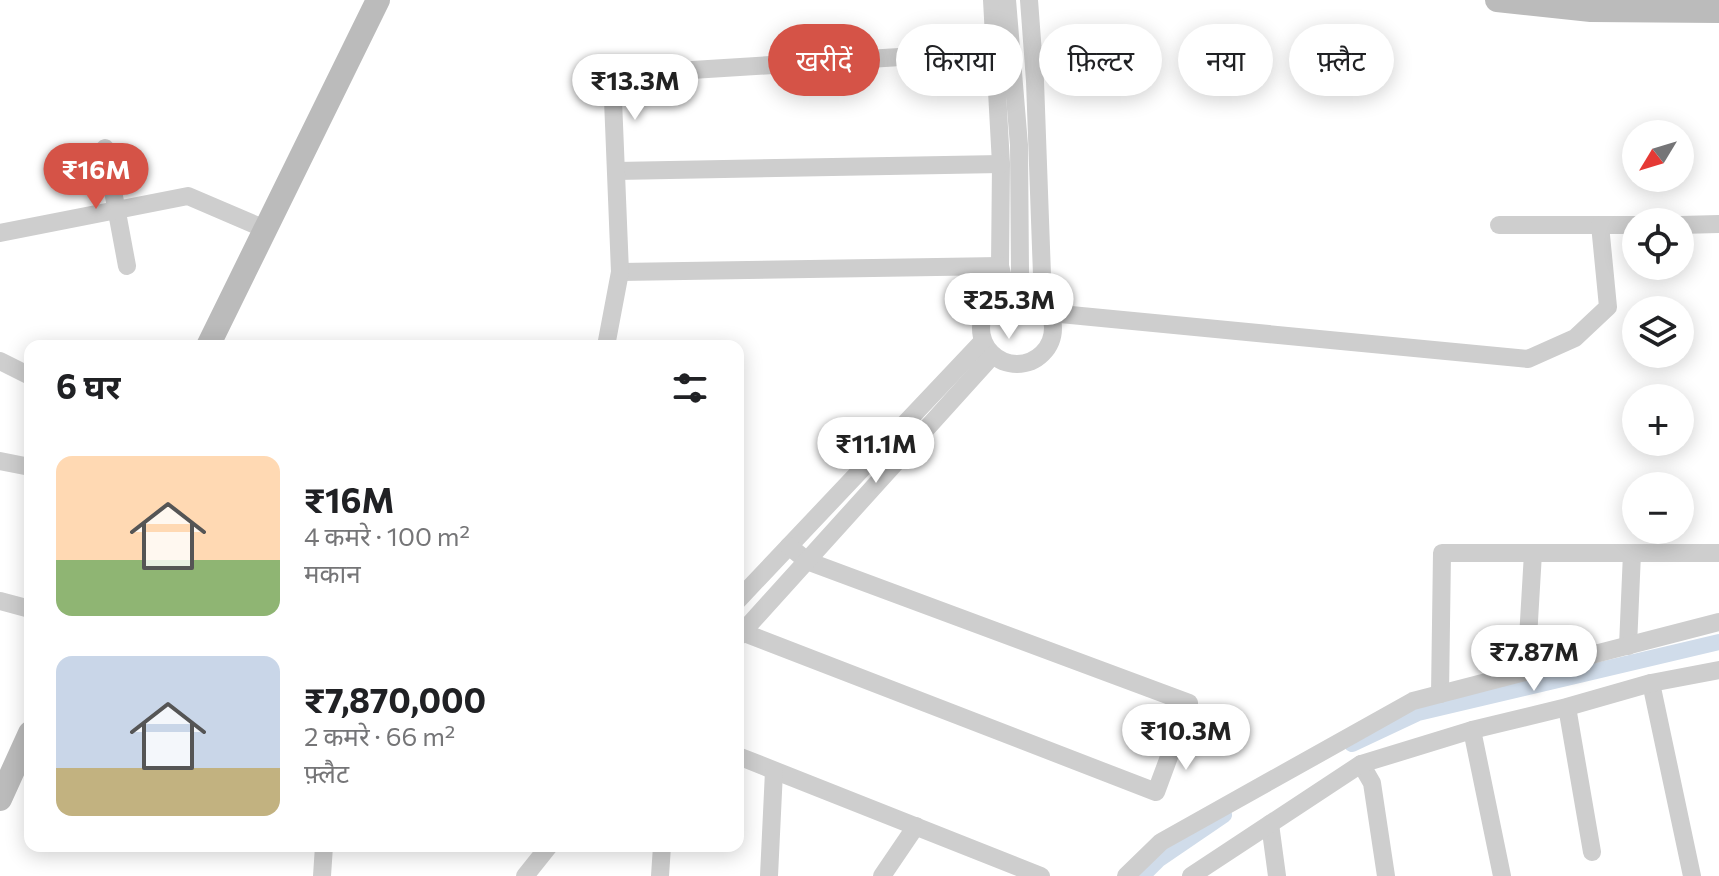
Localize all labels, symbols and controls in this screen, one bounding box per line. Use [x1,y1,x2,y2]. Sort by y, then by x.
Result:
chip: खरीदें [768,24,880,96]
chip: किराया [896,24,1023,96]
chip: फ़िल्टर [1039,24,1162,96]
chip: नया [1178,24,1273,96]
chip: फ़्लैट [1289,24,1394,96]
pin: ₹13.3M [570,54,700,122]
text: ₹13.3M [590,64,680,95]
north arrow [1622,120,1694,192]
map controls [1622,120,1694,544]
pin: ₹16M [49,143,143,211]
text: ₹16M [62,153,130,184]
button: locate [1622,208,1694,280]
pin: ₹25.3M [944,273,1074,341]
text: ₹25.3M [963,283,1055,314]
button: layers [1622,296,1694,368]
text: 6 घर [56,364,121,406]
icon: filters [668,366,712,410]
button: + [1622,384,1694,456]
pin: ₹11.1M [811,417,941,485]
text: ₹11.1M [835,427,917,458]
button: − [1622,472,1694,544]
text: ₹16M [304,478,394,520]
icon: home [120,488,216,584]
text: 4 कमरे · 100 m² [304,520,470,551]
text: मकान [304,557,361,588]
pin: ₹7.87M [1469,625,1599,693]
text: ₹7.87M [1489,635,1579,666]
text: ₹7,870,000 [304,678,486,720]
icon: home [120,688,216,784]
pin: ₹10.3M [1121,704,1251,772]
text: ₹10.3M [1140,714,1232,745]
text: 2 कमरे · 66 m² [304,720,455,751]
text: फ़्लैट [304,757,349,788]

